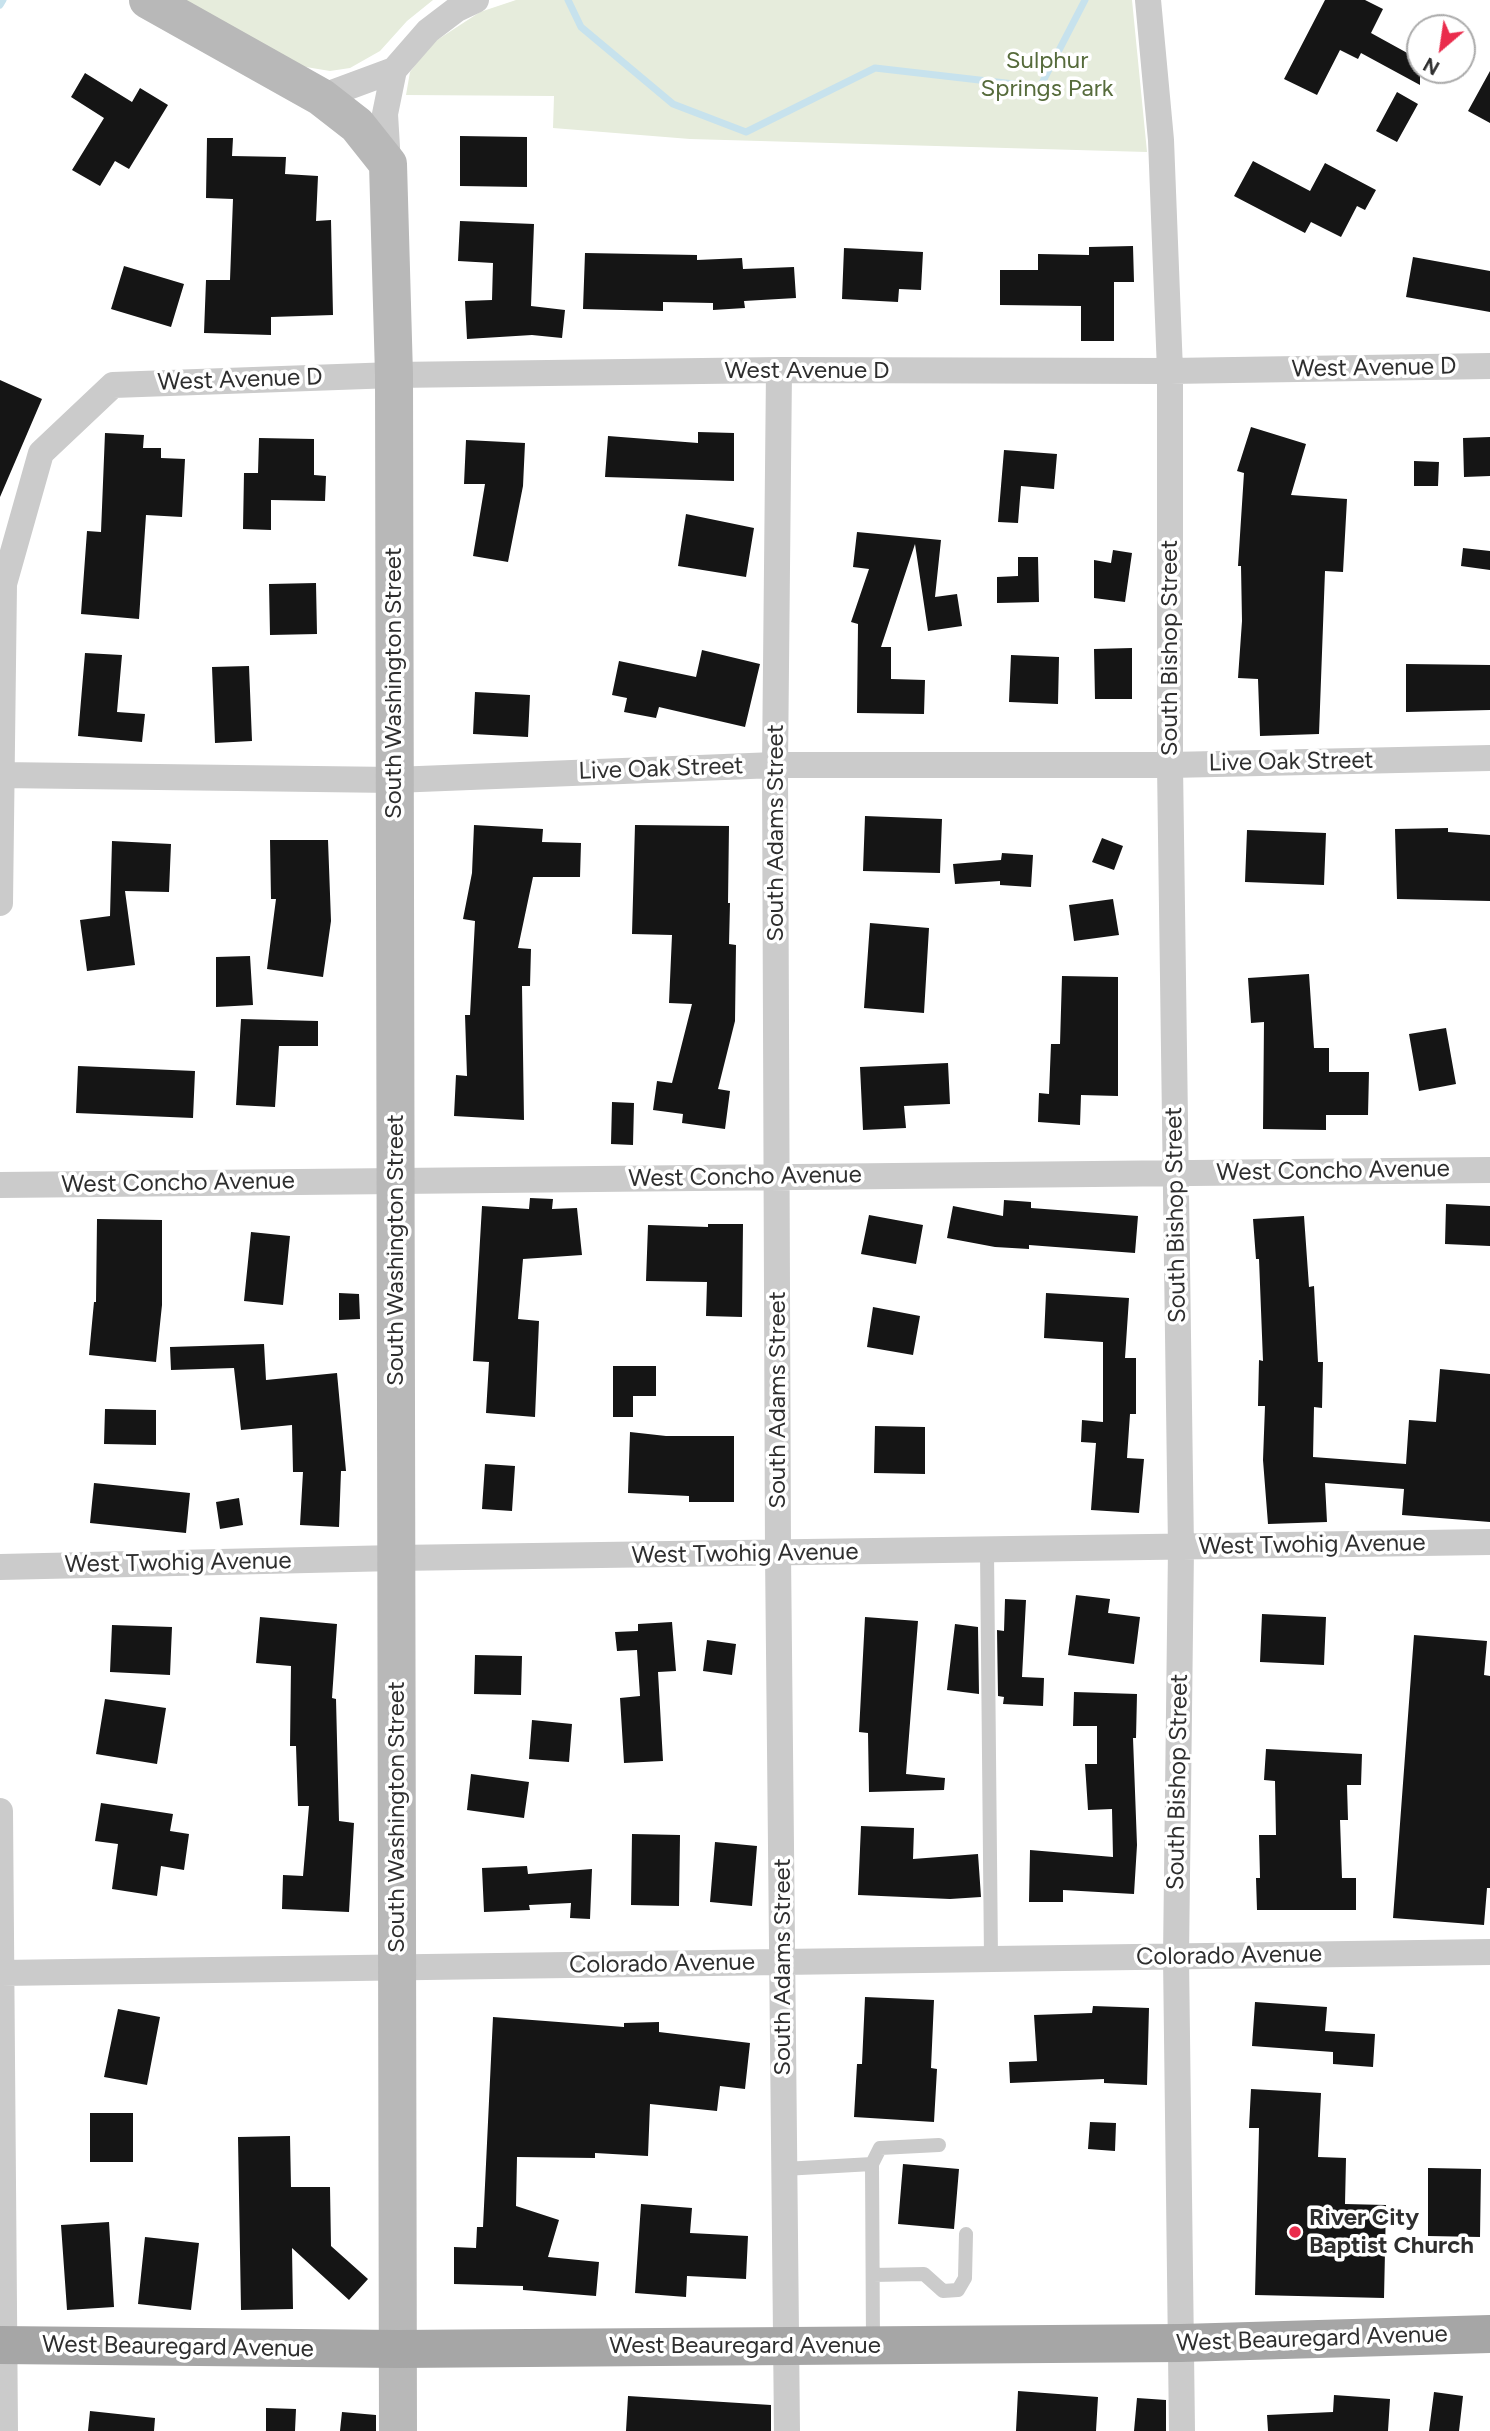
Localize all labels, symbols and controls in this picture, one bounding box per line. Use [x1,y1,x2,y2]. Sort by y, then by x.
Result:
north arrow [1406,14,1476,84]
park label: Sulphur Springs Park [981,47,1113,103]
text: N [1420,52,1444,80]
street label: West Avenue D [1291,352,1457,384]
street label: West Avenue D [725,357,889,385]
street label: West Avenue D [157,363,323,397]
street label: South Bishop Street [1156,540,1184,756]
street label: South Washington Street [380,547,408,819]
street label: South Adams Street [762,724,790,942]
street label: Live Oak Street [1208,746,1374,778]
street label: Live Oak Street [578,752,744,786]
street label: South Bishop Street [1160,1107,1192,1323]
street label: South Washington Street [382,1114,410,1386]
street label: West Concho Avenue [1216,1155,1450,1187]
street label: West Concho Avenue [628,1161,862,1193]
street label: West Concho Avenue [61,1167,295,1199]
street label: South Adams Street [764,1291,792,1509]
street label: West Twohig Avenue [1198,1529,1426,1561]
street label: West Twohig Avenue [631,1538,859,1570]
street label: West Twohig Avenue [64,1547,292,1579]
street label: South Bishop Street [1162,1674,1194,1890]
street label: South Washington Street [383,1681,411,1953]
street label: South Adams Street [769,1858,797,2076]
street label: Colorado Avenue [1136,1940,1322,1972]
street label: Colorado Avenue [569,1948,755,1980]
place label: River City Baptist Church [1309,2204,1474,2260]
marker: River City Baptist Church [1287,2224,1303,2240]
street label: West Beauregard Avenue [1176,2320,1448,2358]
street label: West Beauregard Avenue [42,2330,314,2364]
street label: West Beauregard Avenue [609,2332,881,2360]

